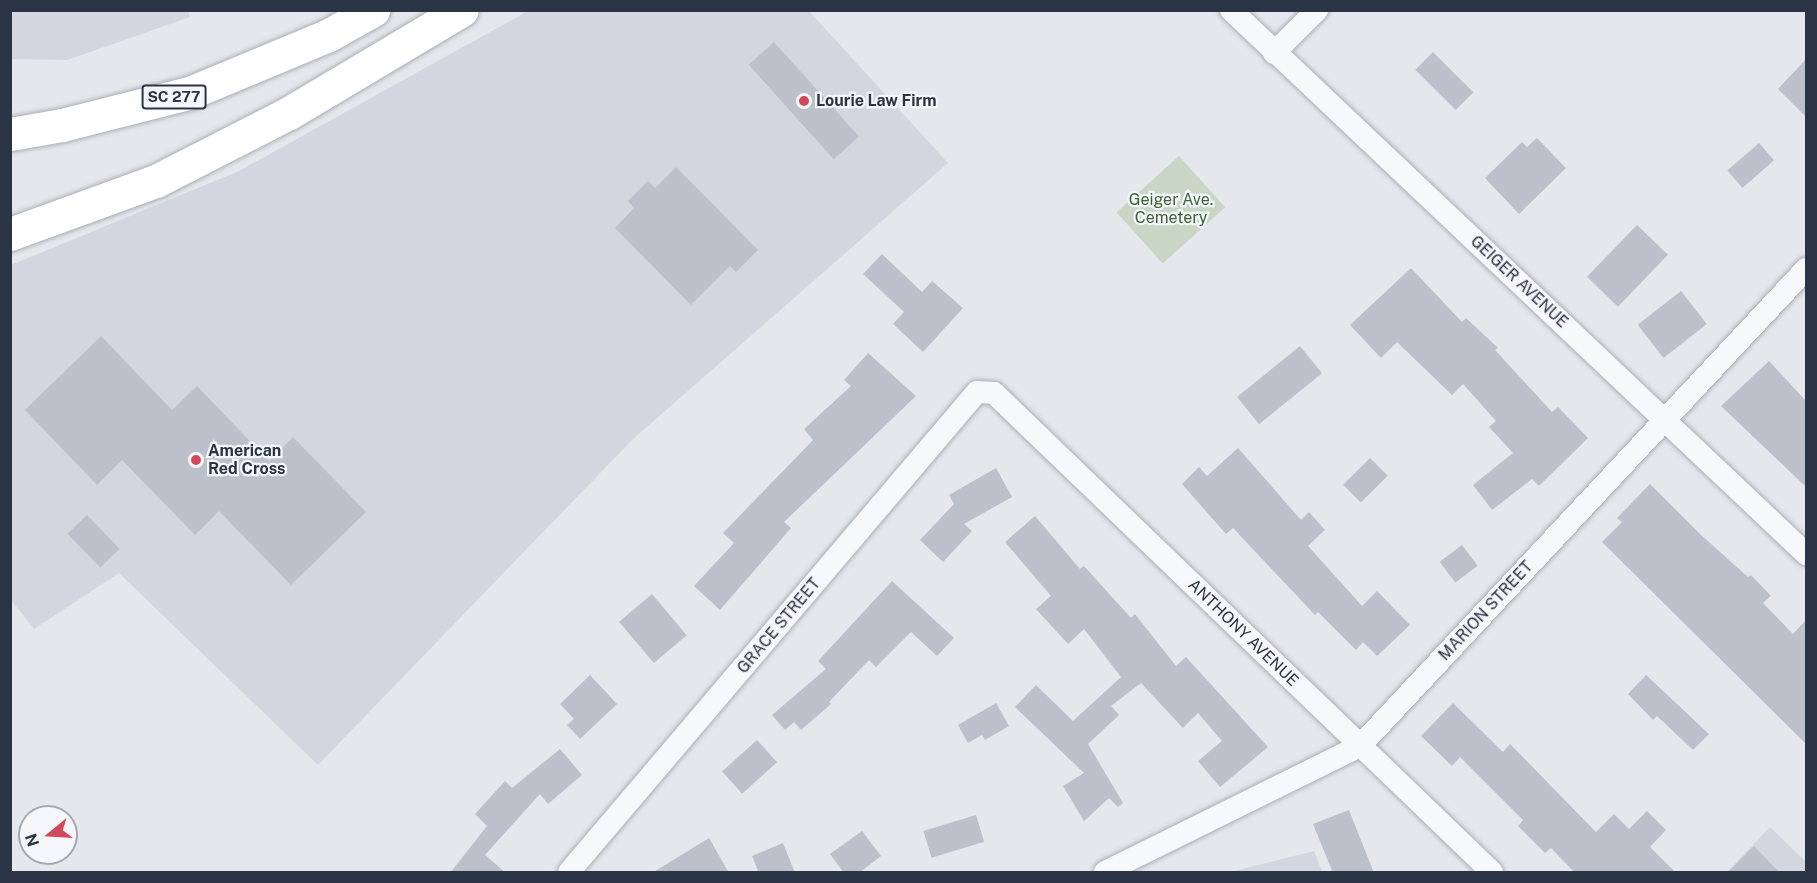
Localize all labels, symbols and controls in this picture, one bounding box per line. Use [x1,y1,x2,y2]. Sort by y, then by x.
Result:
road number: SC 277 [141,85,207,109]
place label: Lourie Law Firm [816,91,937,111]
marker: Lourie Law Firm [797,94,811,108]
park label: Geiger Ave. Cemetery [1129,190,1213,228]
street label: GEIGER AVENUE [1466,232,1572,332]
place label: American Red Cross [208,441,285,479]
marker: American Red Cross [189,453,203,467]
street label: MARION STREET [1435,557,1537,665]
street label: GRACE STREET [733,574,825,678]
street label: ANTHONY AVENUE [1184,575,1302,691]
north arrow [18,805,78,865]
text: N [21,831,43,849]

